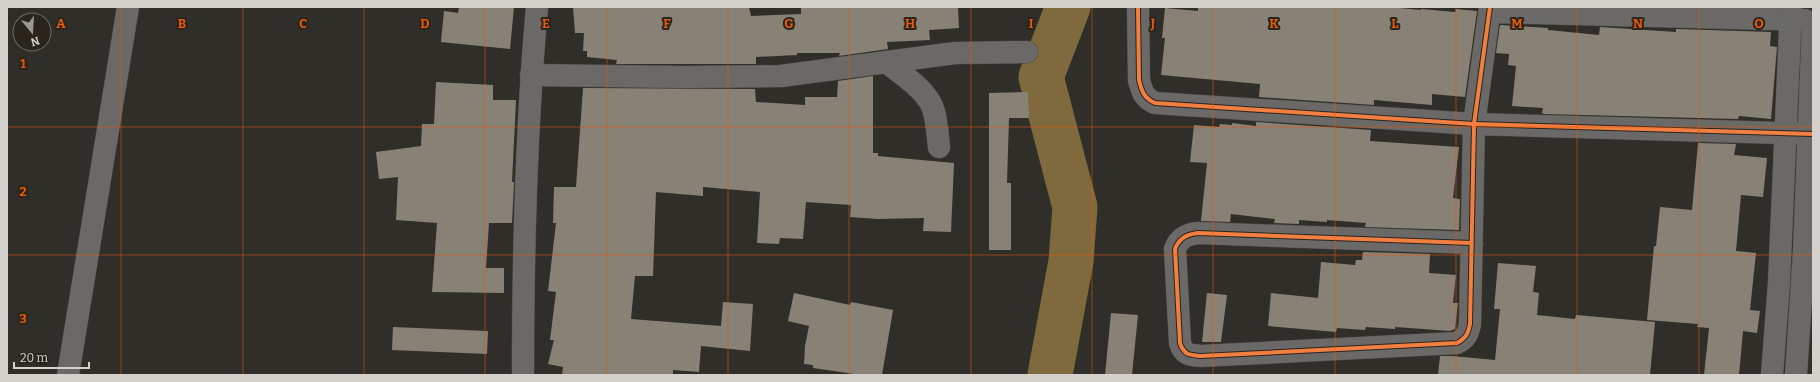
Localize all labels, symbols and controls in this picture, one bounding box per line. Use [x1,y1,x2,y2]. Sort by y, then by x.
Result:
north arrow [12,12,52,52]
text: A [56,16,66,31]
text: B [178,16,186,31]
text: C [299,16,307,31]
text: D [420,16,430,31]
text: E [542,16,550,31]
text: F [663,16,671,31]
text: G [784,16,794,31]
text: H [905,16,915,31]
text: I [1029,16,1034,31]
text: J [1150,16,1156,31]
text: K [1269,16,1279,31]
text: L [1391,16,1399,31]
text: M [1511,16,1523,31]
text: N [1633,16,1643,31]
text: O [1754,16,1764,31]
text: N [28,34,41,49]
text: 1 [20,56,26,71]
text: 2 [19,184,27,199]
text: 3 [19,311,27,326]
scale bar [14,344,89,370]
text: 20 m [20,351,49,365]

